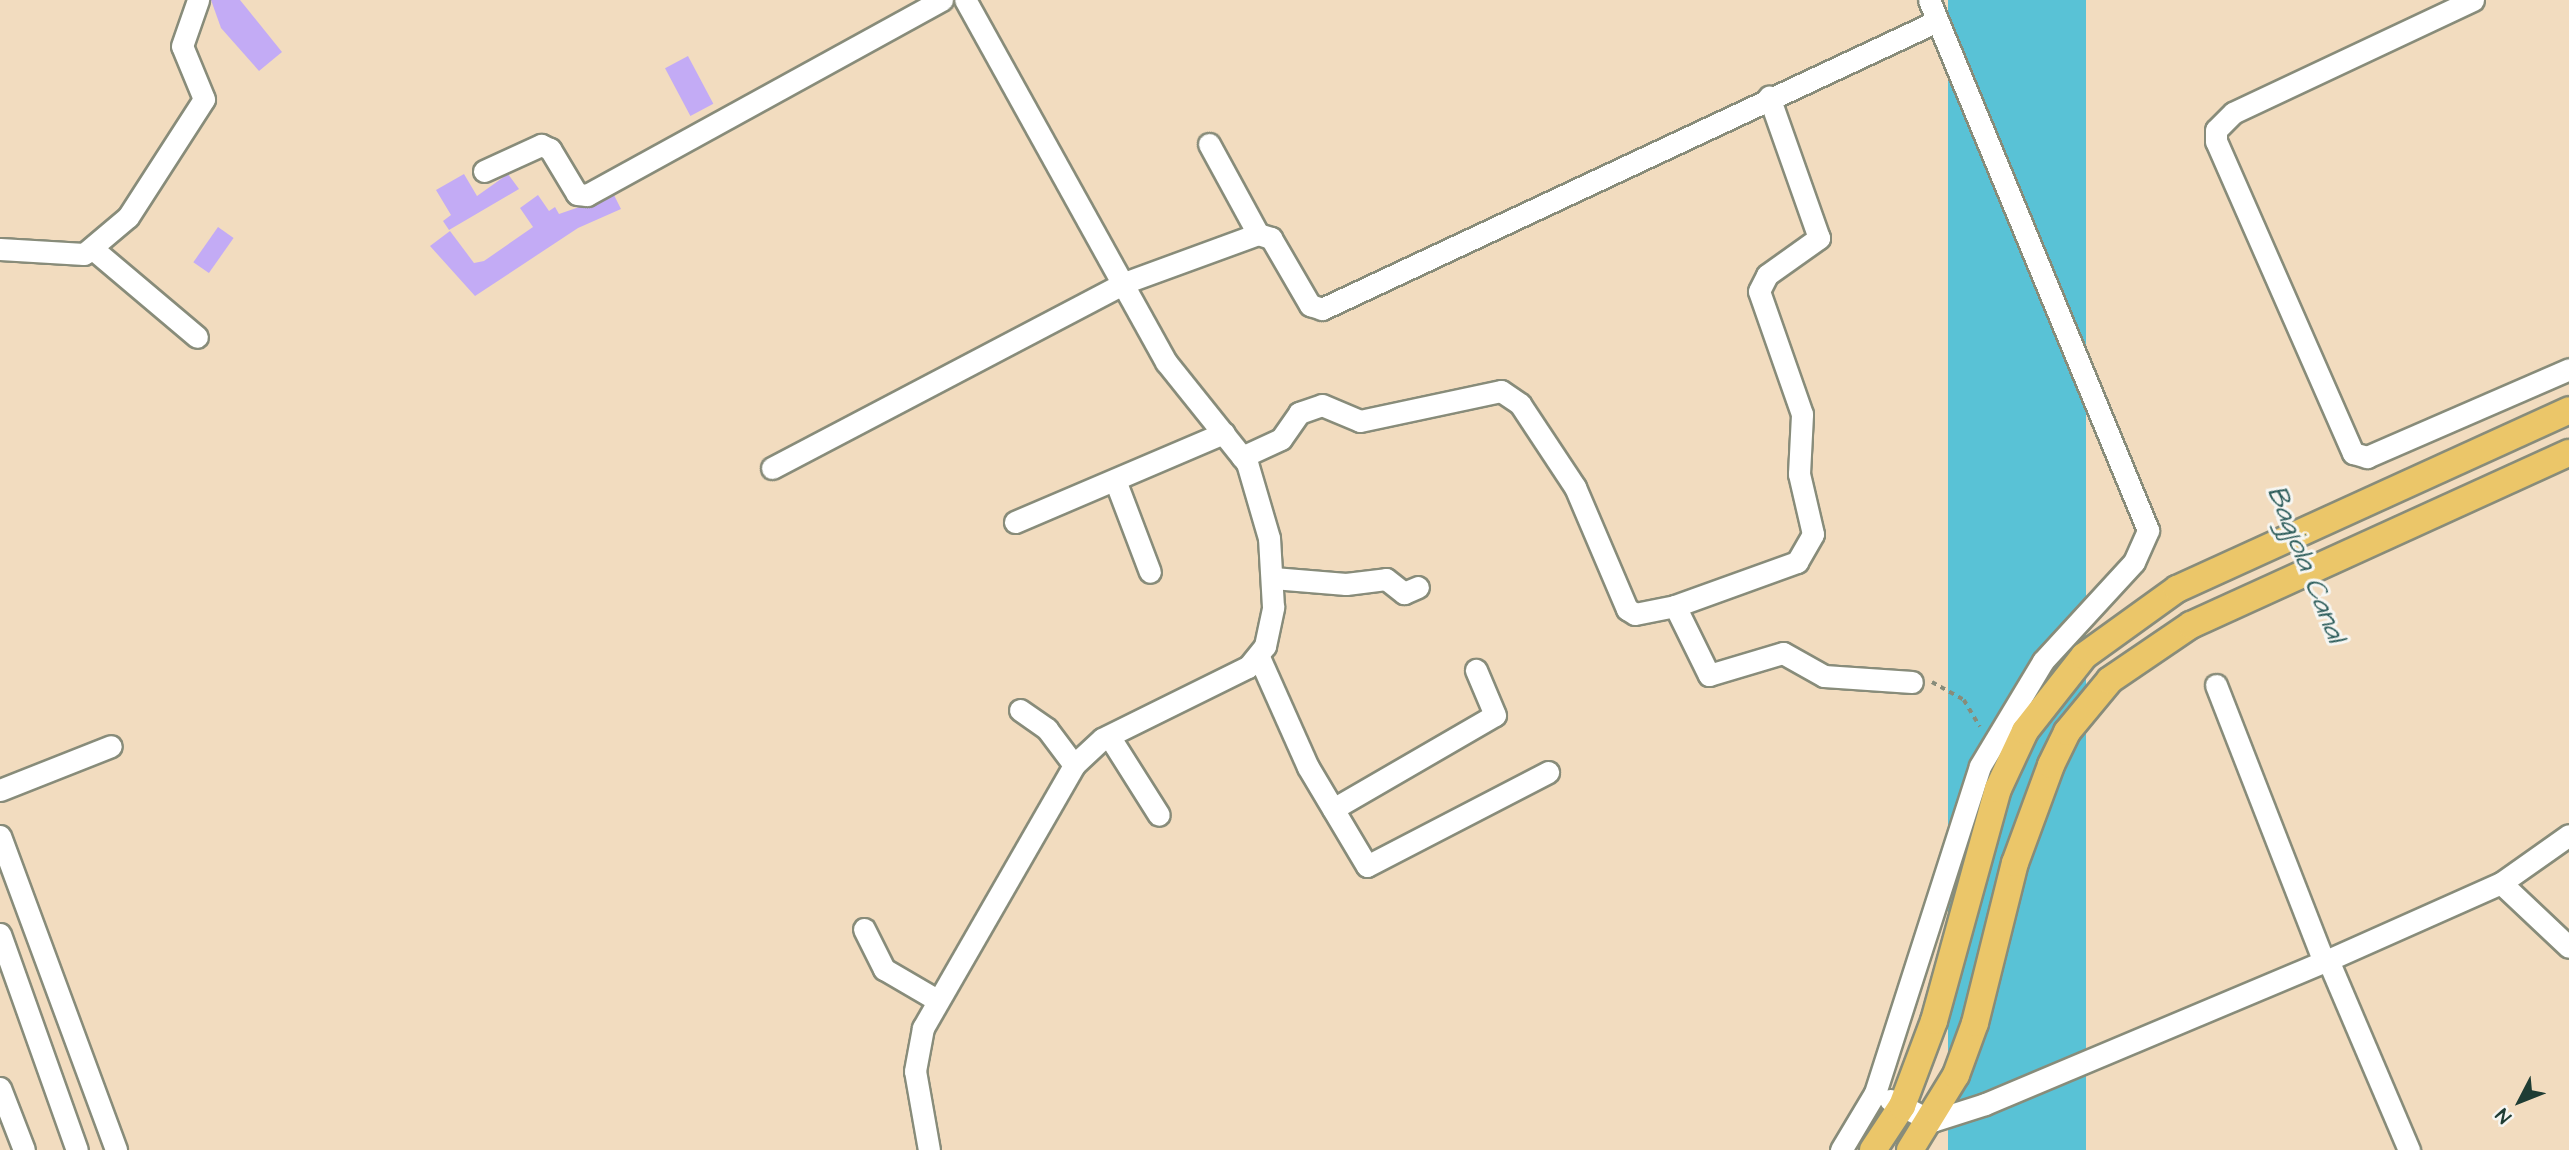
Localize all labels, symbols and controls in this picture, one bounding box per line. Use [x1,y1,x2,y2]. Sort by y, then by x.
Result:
water label: Bagjola Canal [2259,481,2353,647]
north arrow [2485,1066,2555,1136]
text: N [2490,1102,2518,1129]

